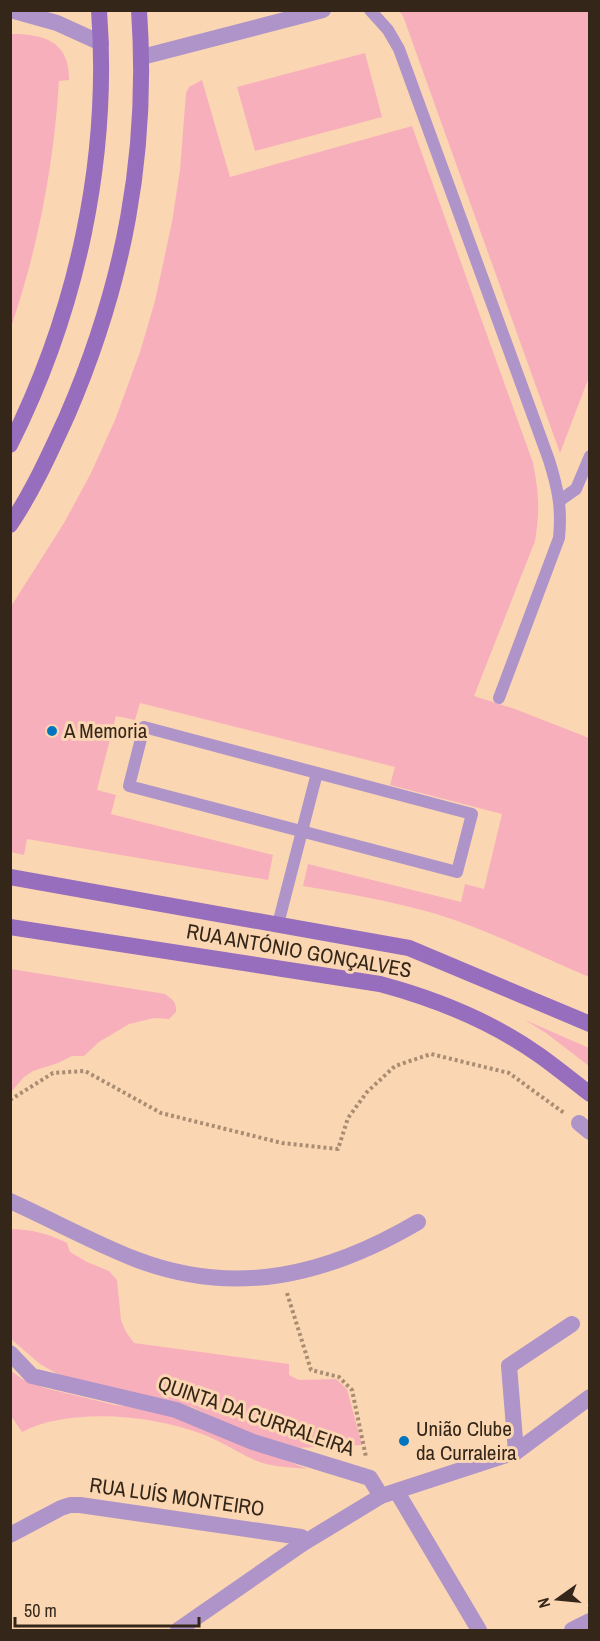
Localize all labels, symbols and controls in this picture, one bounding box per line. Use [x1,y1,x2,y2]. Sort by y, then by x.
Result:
place label: A Memoria [63,716,148,745]
marker: A Memoria [45,724,59,738]
street label: RUA ANTÓNIO GONÇALVES [184,916,414,985]
street label: QUINTA DA CURRALEIRA [154,1368,359,1463]
place label: União Clube da Curraleira [416,1414,517,1467]
marker: União Clube da Curraleira [397,1434,411,1448]
street label: RUA LUÍS MONTEIRO [88,1470,266,1523]
north arrow [528,1569,588,1629]
scale bar [15,1590,200,1628]
text: N [532,1595,555,1610]
text: 50 m [24,1598,57,1623]

